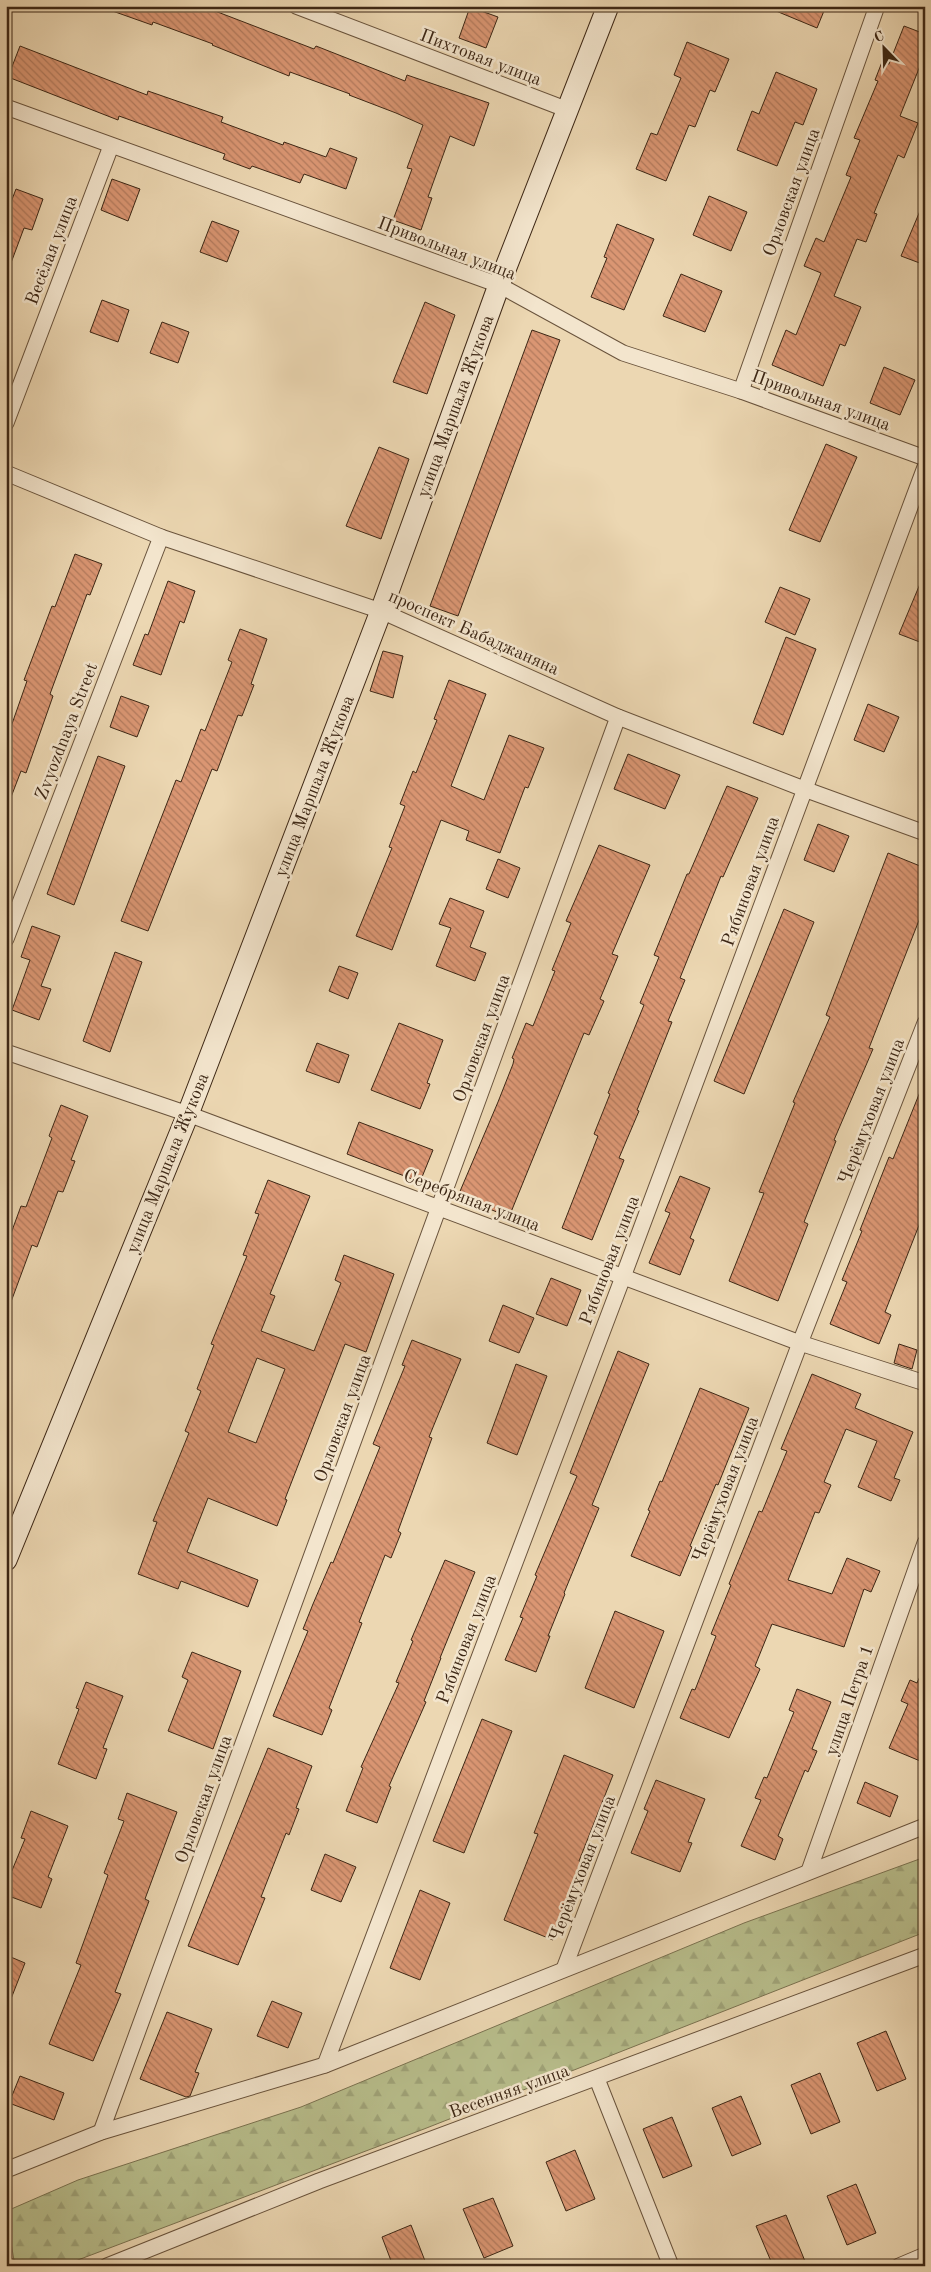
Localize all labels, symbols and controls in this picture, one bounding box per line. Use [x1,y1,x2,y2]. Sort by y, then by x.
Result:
north arrow [858,22,908,72]
street label: Пихтовая улица [417,26,544,89]
text: С [872,29,886,45]
street label: Орловская улица [760,126,823,259]
street label: Весёлая улица [23,193,81,307]
street label: Привольная улица [375,214,518,284]
street label: улица Маршала Жукова [414,312,497,500]
street label: Привольная улица [749,367,893,434]
street label: проспект Бабаджаняна [386,587,562,679]
street label: Zvyozdnaya Street [33,660,101,802]
street label: улица Маршала Жукова [272,693,358,880]
street label: Рябиновая улица [719,814,783,949]
street label: Орловская улица [450,972,513,1105]
street label: Черёмуховая улица [836,1036,908,1187]
street label: улица Маршала Жукова [123,1070,212,1256]
street label: Серебряная улица [401,1167,543,1235]
street label: Рябиновая улица [577,1193,643,1328]
street label: Орловская улица [311,1352,374,1485]
street label: Черёмуховая улица [690,1414,762,1565]
street label: Рябиновая улица [434,1572,500,1707]
street label: улица Петра 1 [823,1643,877,1758]
street label: Орловская улица [172,1733,235,1866]
street label: Черёмуховая улица [547,1793,619,1944]
street label: Весенняя улица [447,2062,572,2122]

